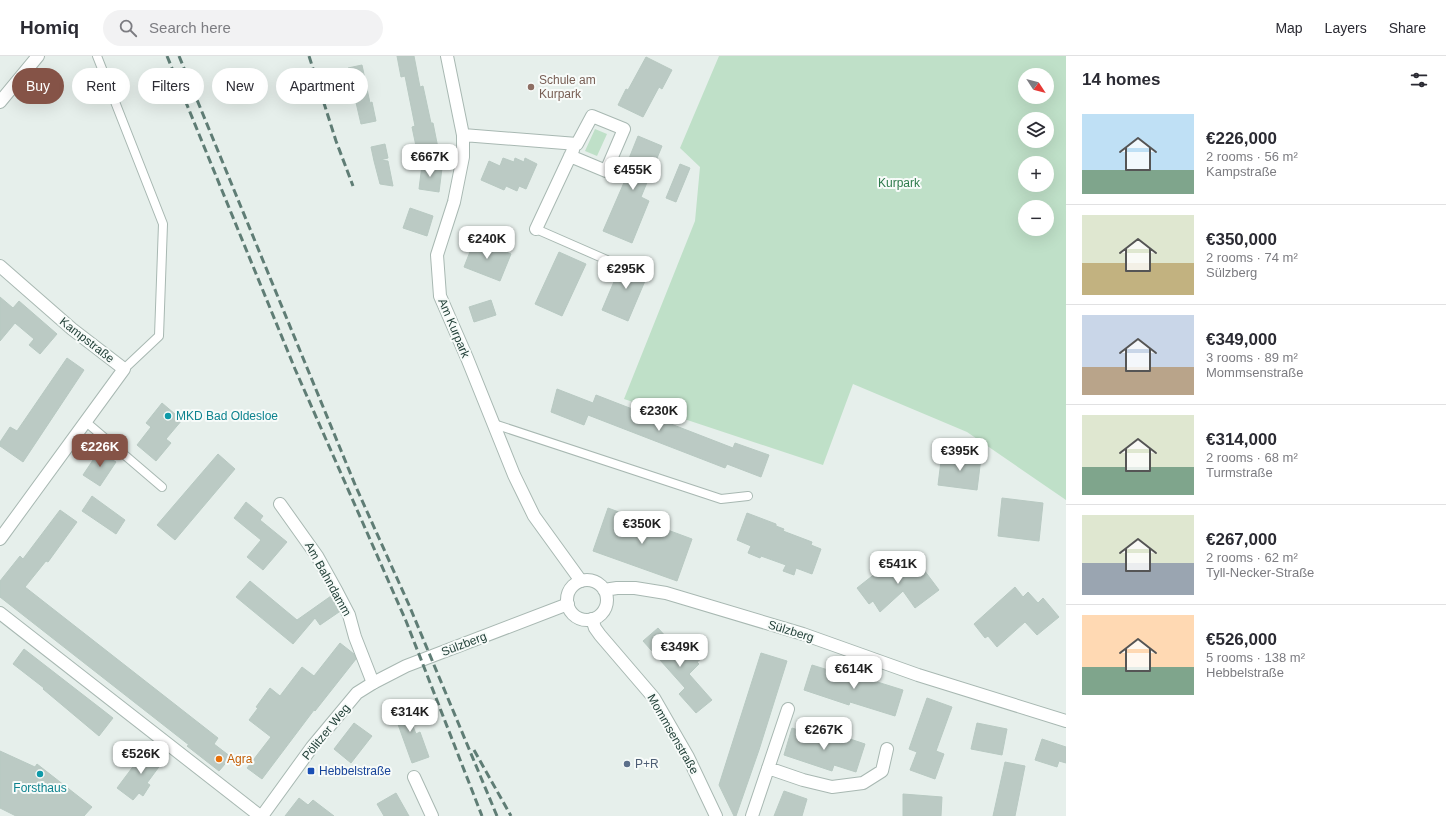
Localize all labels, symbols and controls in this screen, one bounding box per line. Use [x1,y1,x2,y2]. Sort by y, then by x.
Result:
search box [103,10,383,46]
text: Homiq [20,17,79,38]
icon: search [117,17,139,39]
text: Search here [149,19,231,36]
text: Map [1275,20,1303,36]
text: Layers [1325,20,1367,36]
text: Share [1389,20,1426,36]
chip: Buy [12,68,64,104]
chip: Rent [72,68,130,104]
chip: Filters [138,68,204,104]
chip: New [212,68,268,104]
chip: Apartment [276,68,368,104]
north arrow [1018,68,1054,104]
map controls [1018,68,1054,236]
icon: filters [1408,69,1430,91]
text: 14 homes [1082,70,1160,89]
place label: Schule am Kurpark [539,73,596,101]
marker: Schule am Kurpark [526,82,536,92]
button: layers [1018,112,1054,148]
text: €226,000 [1206,129,1277,148]
icon: home [1114,130,1162,178]
pin: €667K [402,144,458,178]
text: €667K [411,149,449,164]
text: 2 rooms · 56 m² [1206,149,1298,164]
button: + [1018,156,1054,192]
pin: €455K [605,157,661,191]
text: €455K [614,162,652,177]
text: Kampstraße [1206,164,1277,179]
park label: Kurpark [878,176,921,190]
button: − [1018,200,1054,236]
pin: €240K [459,226,515,260]
text: €350,000 [1206,230,1277,249]
text: €240K [468,231,506,246]
icon: home [1114,231,1162,279]
text: 2 rooms · 74 m² [1206,250,1298,265]
pin: €295K [598,256,654,290]
text: €295K [607,261,645,276]
text: Sülzberg [1206,265,1257,280]
street label: Am Kurpark [435,296,473,361]
street label: Kampstraße [57,314,117,366]
text: €349,000 [1206,330,1277,349]
icon: home [1114,331,1162,379]
text: 3 rooms · 89 m² [1206,350,1298,365]
text: Mommsenstraße [1206,365,1304,380]
pin: €230K [631,398,687,432]
text: €230K [640,403,678,418]
place label: MKD Bad Oldesloe [176,409,278,423]
marker: MKD Bad Oldesloe [163,411,173,421]
text: €314,000 [1206,430,1277,449]
icon: home [1114,431,1162,479]
pin: €226K [72,434,128,468]
pin: €395K [932,438,988,472]
text: €226K [81,439,119,454]
text: €395K [941,443,979,458]
text: 2 rooms · 68 m² [1206,450,1298,465]
text: Turmstraße [1206,465,1273,480]
pin: €350K [614,511,670,545]
text: €350K [623,516,661,531]
text: €267,000 [1206,530,1277,549]
icon: home [1114,531,1162,579]
street label: Am Bahndamm [302,539,354,619]
text: 2 rooms · 62 m² [1206,550,1298,565]
pin: €541K [870,551,926,585]
text: €541K [879,556,917,571]
text: Tyll-Necker-Straße [1206,565,1314,580]
street label: Sülzberg [766,617,816,645]
street label: Sülzberg [439,629,489,659]
text: €526,000 [1206,630,1277,649]
icon: home [1114,631,1162,679]
pin: €349K [652,634,708,668]
text: €349K [661,639,699,654]
text: 5 rooms · 138 m² [1206,650,1305,665]
pin: €614K [826,656,882,690]
text: €614K [835,661,873,676]
text: Hebbelstraße [1206,665,1284,680]
street label: Mommsenstraße [644,692,702,777]
pin: €314K [382,699,438,733]
street label: Pölitzer Weg [299,701,353,763]
text: €314K [391,704,429,719]
pin: €267K [796,717,852,751]
text: €267K [805,722,843,737]
pin: €526K [113,741,169,775]
text: €526K [122,746,160,761]
place label: Agra [227,752,253,766]
marker: Agra [214,754,224,764]
place label: P+R [635,757,659,771]
marker: P+R [622,759,632,769]
place label: Hebbelstraße [319,764,391,778]
marker: Hebbelstraße [306,766,316,776]
marker: Forsthaus [35,769,45,779]
place label: Forsthaus [13,781,67,795]

